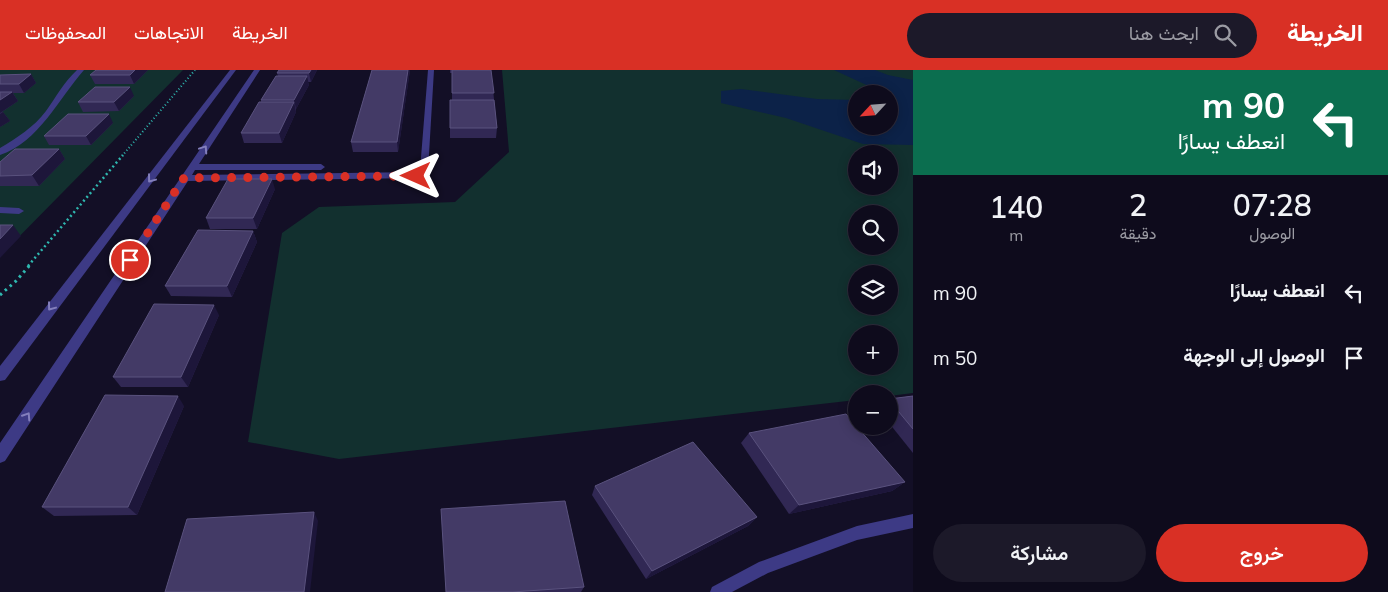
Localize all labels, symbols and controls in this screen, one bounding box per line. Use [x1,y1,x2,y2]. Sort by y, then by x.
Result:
search box [907,13,1257,58]
text: الخريطة [1287,17,1363,47]
text: المحفوظات [25,21,106,44]
text: الاتجاهات [134,21,204,44]
text: الخريطة [232,21,288,44]
text: ابحث هنا [1129,21,1199,45]
icon: search [1211,21,1239,49]
text: 90 m [1202,83,1285,127]
north arrow [848,85,898,135]
map controls [848,85,898,435]
icon: left [1303,90,1368,155]
text: انعطف يسارًا [1178,127,1285,155]
one-way arrow [198,145,207,155]
button: sound [848,145,898,195]
position arrow [389,149,441,201]
one-way arrow [148,173,157,183]
text: 2 [1129,186,1147,224]
text: 07:28 [1233,186,1312,224]
text: 140 [989,188,1043,226]
button: search [848,205,898,255]
text: دقيقة [1119,223,1156,243]
text: الوصول [1249,223,1295,243]
text: m [1009,225,1023,245]
pin [109,239,151,281]
icon: arrive [116,246,144,274]
button: layers [848,265,898,315]
text: انعطف يسارًا [1230,278,1325,302]
icon: left [1340,279,1368,307]
text: 90 m [933,281,977,305]
one-way arrow [49,301,57,310]
button: + [848,325,898,375]
text: الوصول إلى الوجهة [1183,343,1325,367]
icon: arrive [1340,344,1368,372]
text: 50 m [933,346,977,370]
button: − [848,385,898,435]
one-way arrow [21,412,30,421]
button: مشاركة [933,524,1146,582]
button: خروج [1156,524,1368,582]

